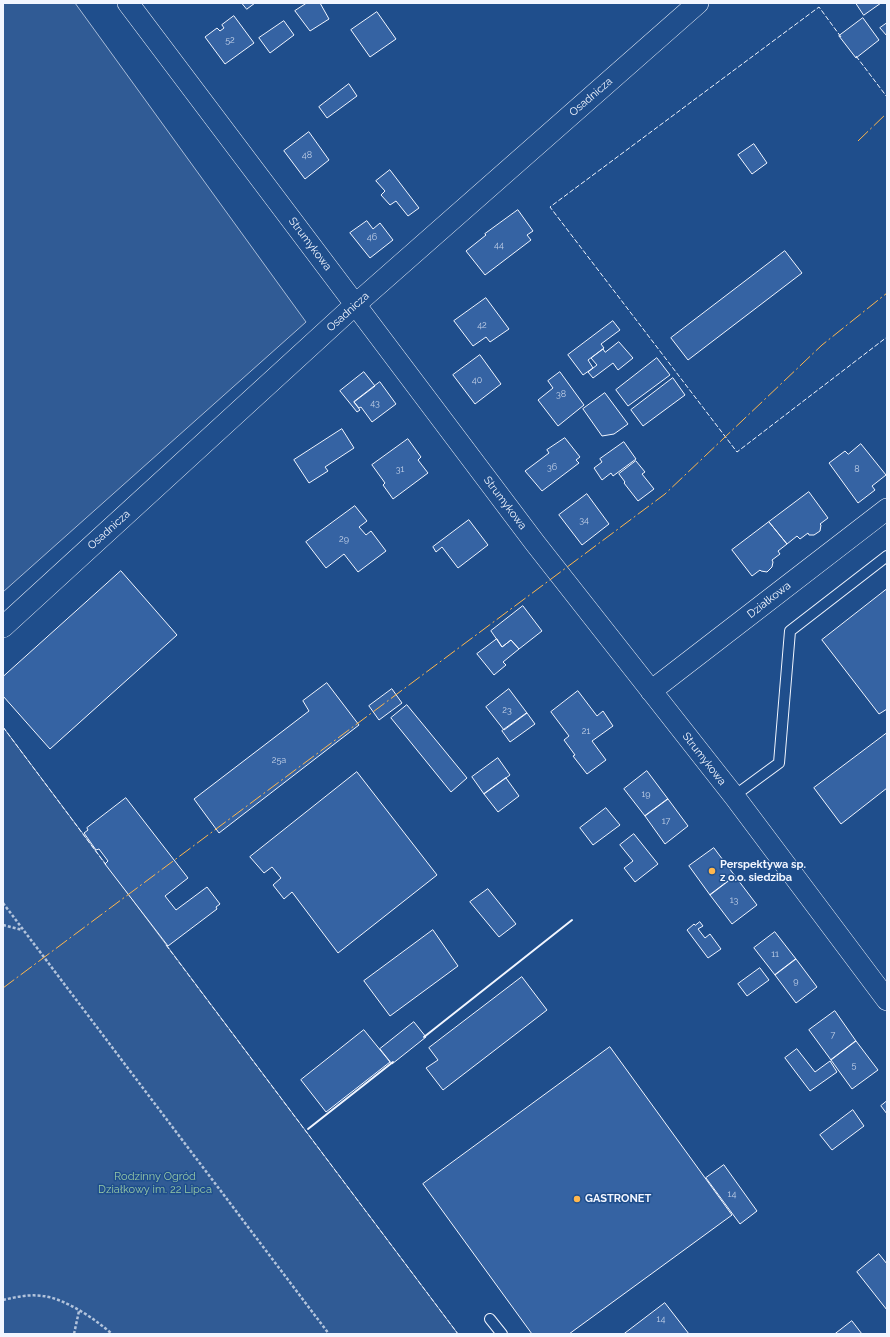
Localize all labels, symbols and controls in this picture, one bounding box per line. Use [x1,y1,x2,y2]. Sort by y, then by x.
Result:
house number: 52 [225,35,235,45]
street label: Osadnicza [567,75,615,119]
house number: 48 [302,150,312,160]
street label: Strumykowa [286,215,334,273]
house number: 46 [367,232,377,242]
house number: 44 [494,240,504,250]
street label: Osadnicza [324,289,372,335]
house number: 42 [477,320,487,330]
house number: 40 [472,375,482,385]
house number: 38 [556,389,566,399]
house number: 43 [370,398,380,408]
house number: 36 [547,462,557,472]
house number: 31 [396,464,404,474]
house number: 8 [854,464,860,474]
street label: Strumykowa [481,474,529,532]
street label: Osadnicza [85,507,133,553]
house number: 34 [579,515,589,525]
house number: 29 [339,534,349,544]
street label: Działkowa [745,579,793,621]
house number: 23 [502,705,512,715]
house number: 21 [582,726,590,736]
street label: Strumykowa [679,730,729,788]
house number: 25a [272,755,286,765]
house number: 19 [641,789,651,799]
house number: 17 [662,816,670,826]
place label: Perspektywa sp. z o.o. siedziba [720,858,806,884]
marker: Perspektywa sp. z o.o. siedziba [707,866,717,876]
house number: 13 [730,895,738,905]
house number: 11 [771,949,779,959]
house number: 9 [793,976,799,986]
house number: 7 [831,1030,835,1040]
house number: 5 [852,1060,856,1070]
park label: Rodzinny Ogród Działkowy im. 22 Lipca [98,1170,212,1196]
house number: 14 [728,1189,736,1199]
place label: GASTRONET [585,1192,651,1206]
marker: GASTRONET [572,1194,582,1204]
house number: 14 [657,1314,665,1324]

